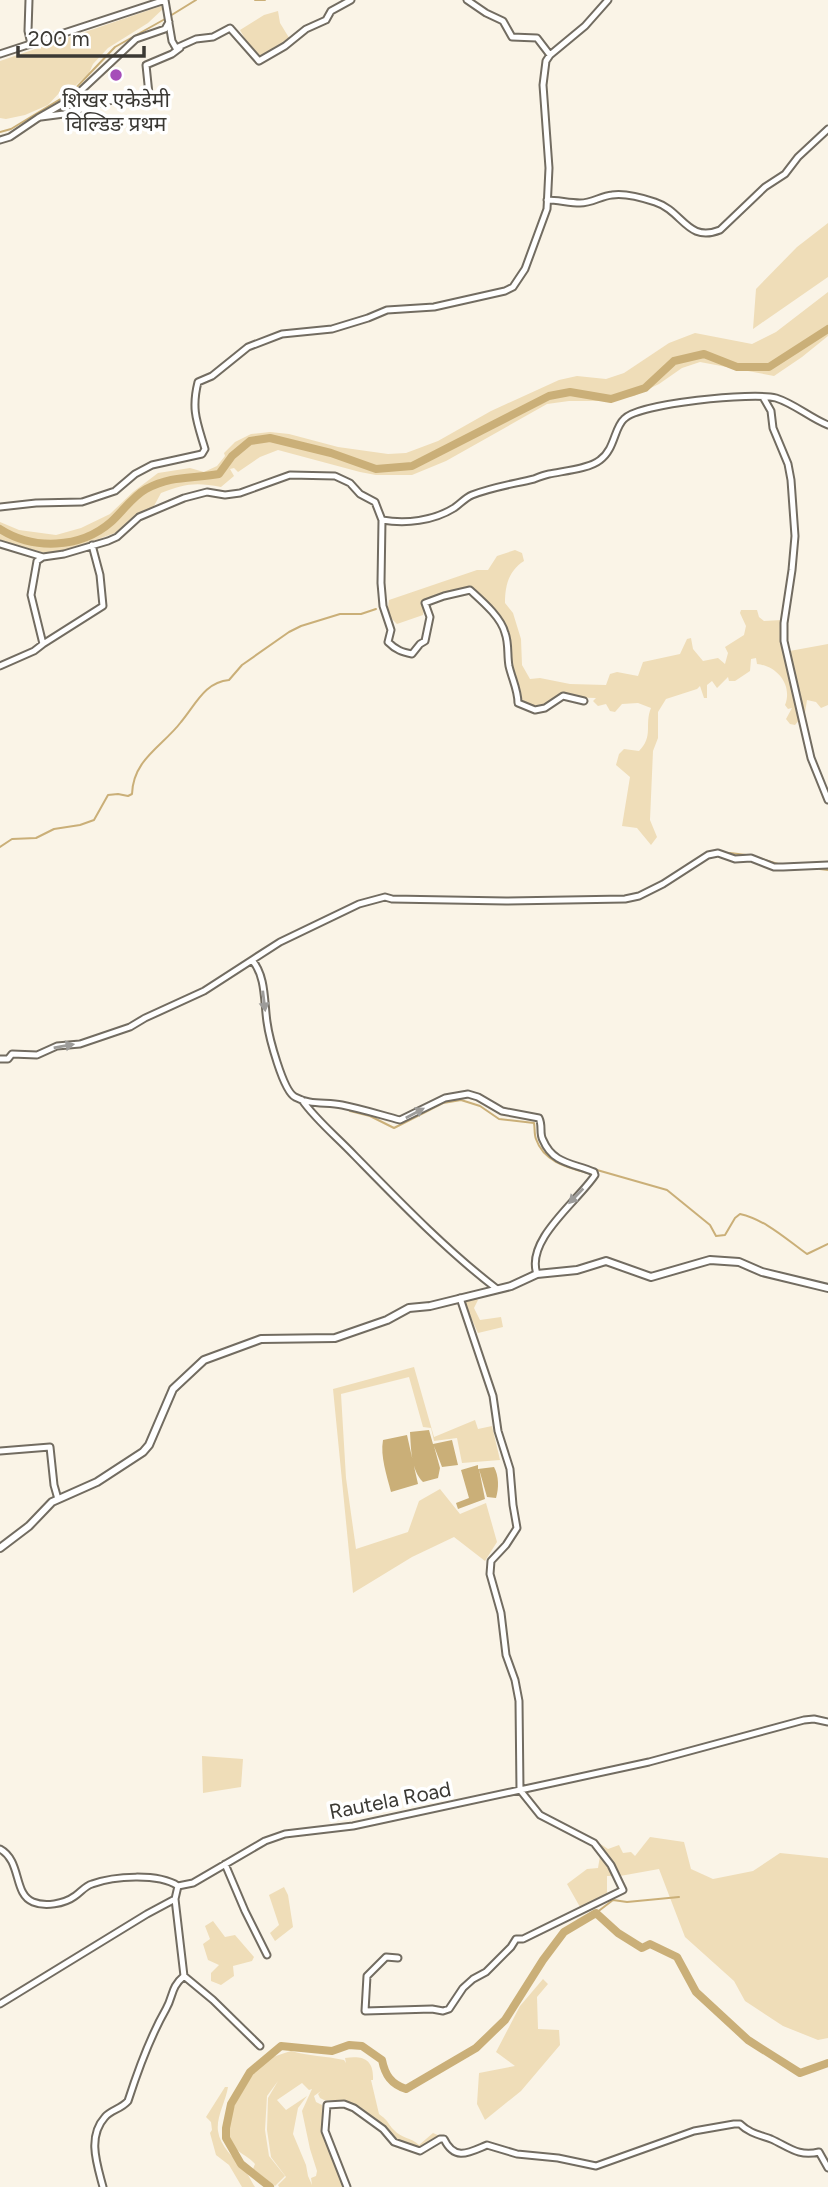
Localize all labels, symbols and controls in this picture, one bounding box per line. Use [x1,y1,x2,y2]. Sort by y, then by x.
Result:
scale bar [18,14,144,58]
text: 200 m [28,26,90,51]
marker: शिखर एकेडेमी विल्डिङ प्रथम [108,67,124,83]
place label: शिखर एकेडेमी विल्डिङ प्रथम [62,87,170,136]
one-way arrow [259,990,270,1012]
one-way arrow [53,1040,75,1051]
one-way arrow [405,1108,425,1120]
one-way arrow [569,1187,585,1204]
street label: Rautela Road [327,1776,453,1824]

